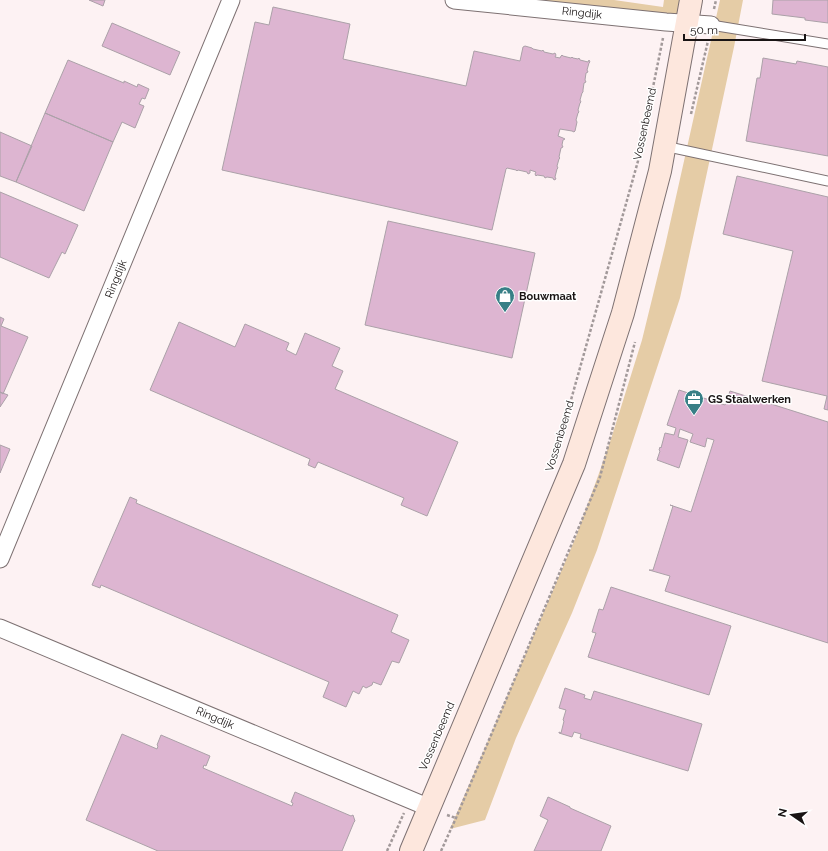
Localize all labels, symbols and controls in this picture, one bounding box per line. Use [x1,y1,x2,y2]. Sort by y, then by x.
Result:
street label: Ringdijk [561,4,603,22]
scale bar [684,16,805,42]
text: 50 m [690,23,718,37]
street label: Vossenbeemd [631,87,659,161]
street label: Ringdijk [102,258,130,300]
shop icon: Bouwmaat [494,285,516,313]
place label: Bouwmaat [519,290,577,303]
office icon: GS Staalwerken [683,388,705,416]
place label: GS Staalwerken [708,393,791,406]
street label: Vossenbeemd [543,399,577,473]
street label: Vossenbeemd [417,700,457,772]
street label: Ringdijk [194,704,236,732]
north arrow [772,795,812,835]
text: N [775,807,790,818]

